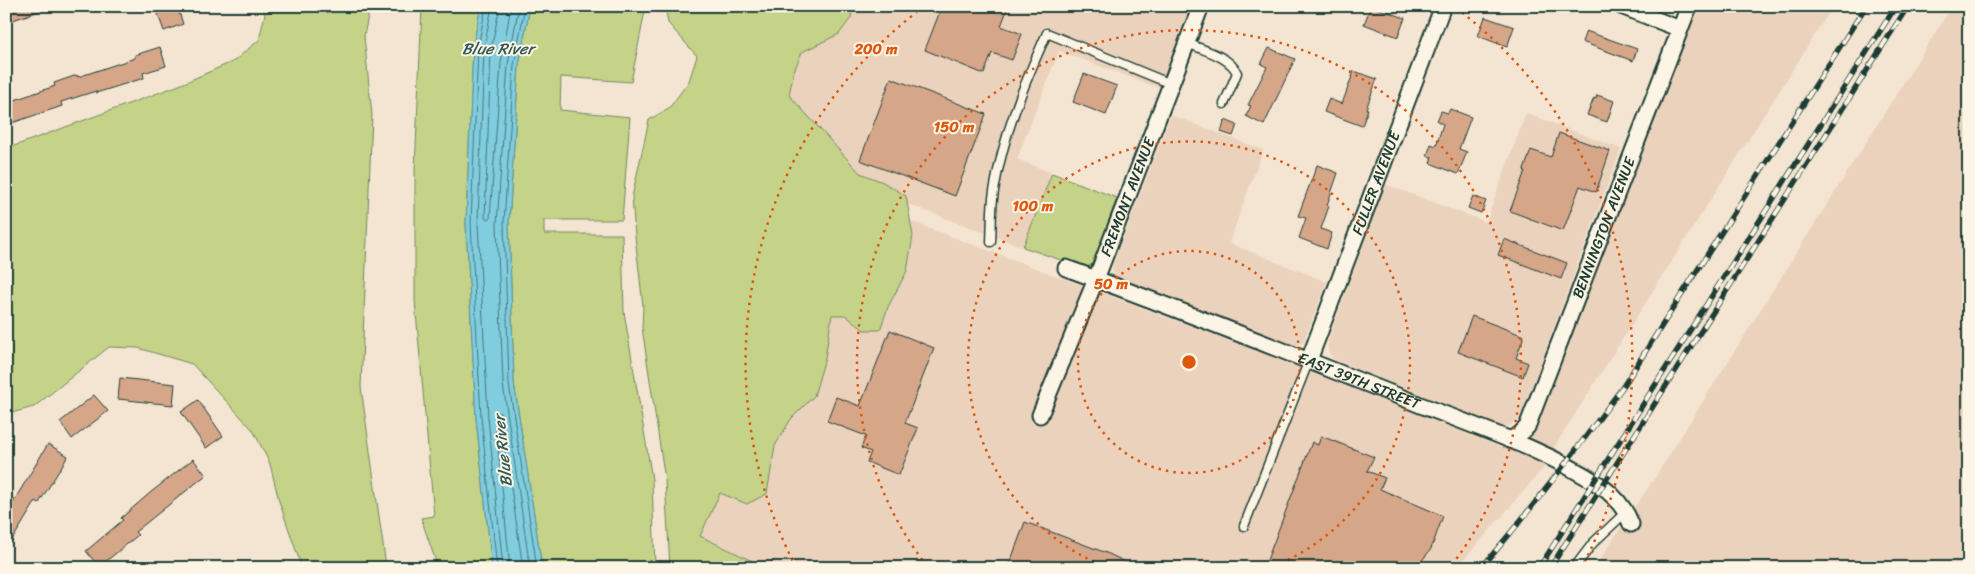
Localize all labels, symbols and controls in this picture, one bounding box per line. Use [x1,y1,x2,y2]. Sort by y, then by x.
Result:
water label: Blue River [462,34,536,63]
text: 200 m [853,36,898,62]
text: 150 m [934,114,975,140]
street label: FULLER AVENUE [1344,126,1408,239]
street label: FREMONT AVENUE [1093,132,1163,260]
street label: BENNINGTON AVENUE [1565,152,1643,302]
text: 100 m [1013,193,1054,219]
text: 50 m [1094,271,1129,297]
street label: EAST 39TH STREET [1294,345,1425,417]
centre of rings [1180,353,1198,371]
water label: Blue River [484,411,521,488]

